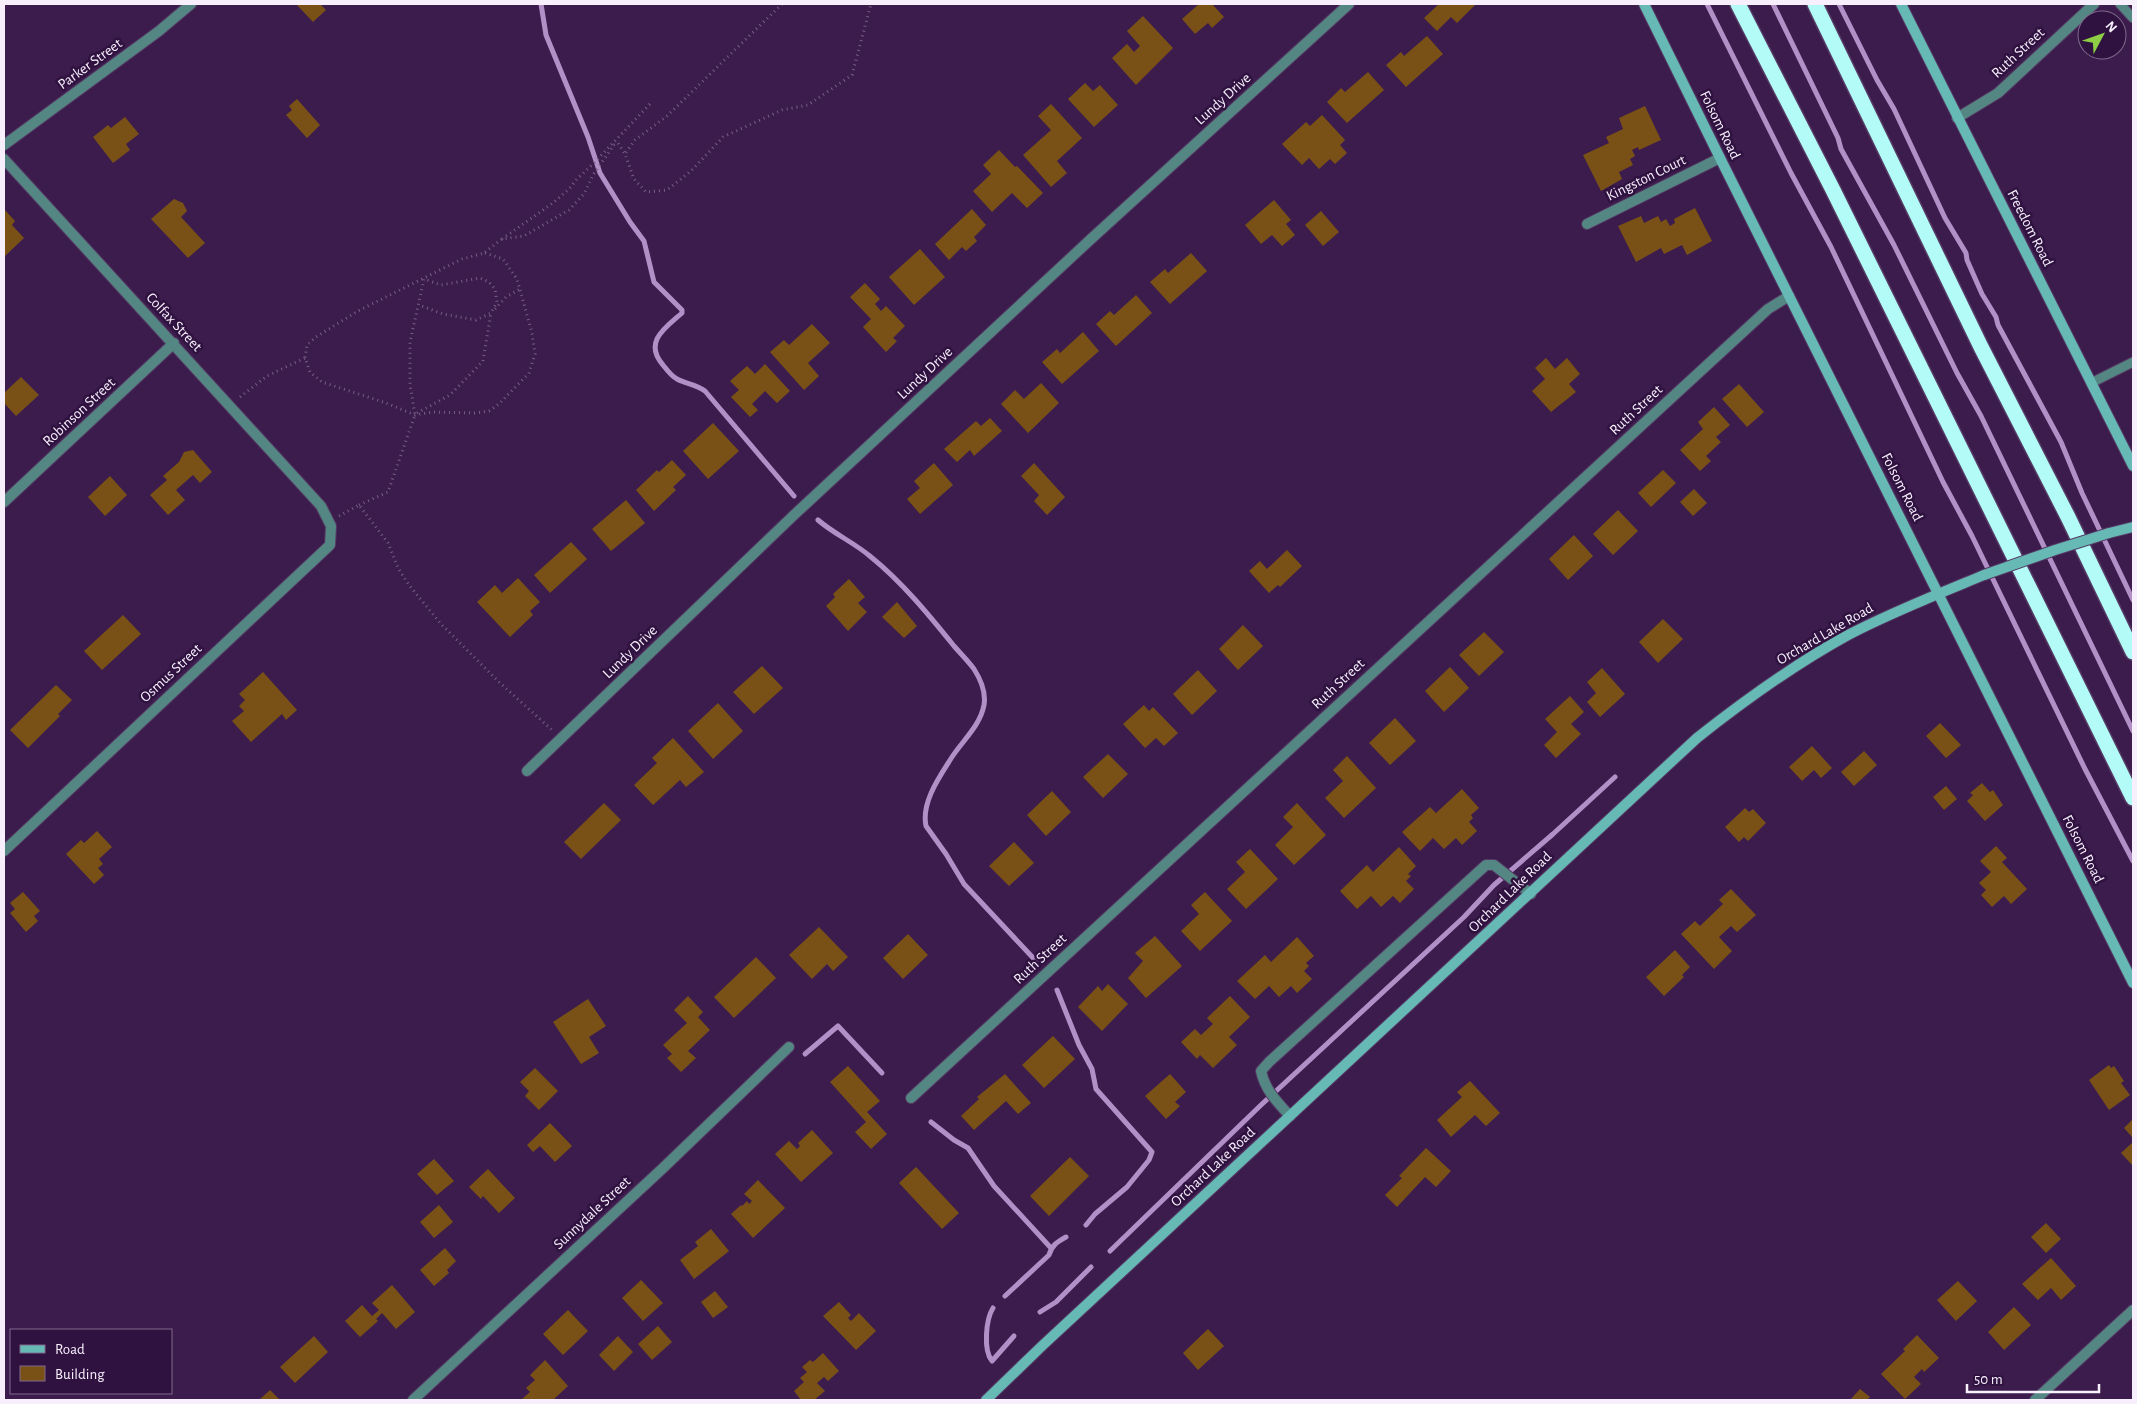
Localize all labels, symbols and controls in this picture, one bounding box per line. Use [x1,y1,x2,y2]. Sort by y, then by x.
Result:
north arrow [2077,10,2127,60]
text: N [2103,19,2120,35]
street label: Ruth Street [1989,25,2047,81]
street label: Parker Street [55,36,125,92]
street label: Lundy Drive [1192,70,1254,128]
street label: Folsom Road [1697,88,1743,162]
street label: Kingston Court [1604,152,1688,204]
street label: Freedom Road [2004,187,2056,269]
street label: Colfax Street [143,290,205,354]
street label: Lundy Drive [895,344,956,402]
street label: Robinson Street [40,375,118,449]
street label: Ruth Street [1607,382,1665,438]
street label: Folsom Road [1878,451,1926,524]
street label: Orchard Lake Road [1774,600,1876,668]
street label: Lundy Drive [600,622,660,681]
street label: Osmus Street [137,641,205,705]
street label: Ruth Street [1309,656,1367,712]
street label: Folsom Road [2059,813,2107,886]
street label: Orchard Lake Road [1466,849,1555,935]
street label: Ruth Street [1011,931,1069,987]
street label: Orchard Lake Road [1168,1124,1258,1210]
street label: Sunnydale Street [551,1174,633,1252]
legend [10,1329,172,1394]
text: Road [55,1342,85,1357]
scale bar [1967,1362,2100,1394]
text: Building [55,1367,105,1382]
text: 50 m [1974,1372,2003,1387]

